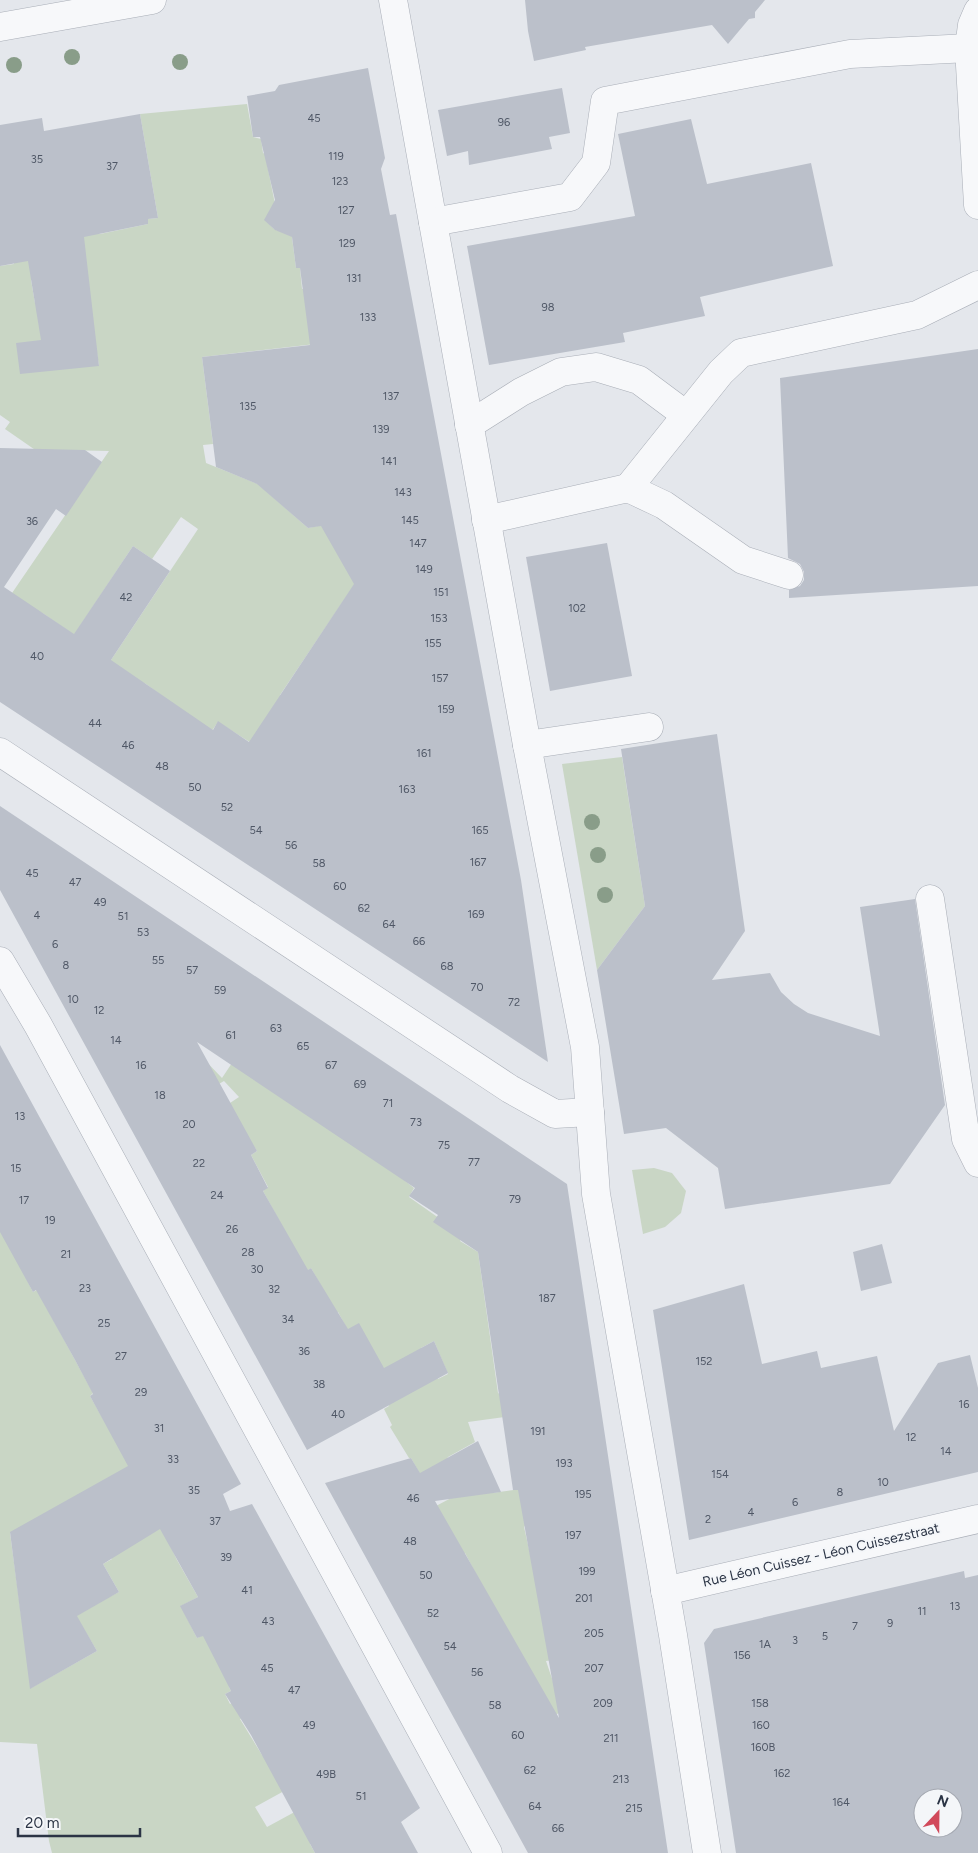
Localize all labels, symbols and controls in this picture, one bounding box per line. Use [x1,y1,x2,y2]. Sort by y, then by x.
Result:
house number: 45 [307,112,321,125]
house number: 96 [498,116,510,129]
house number: 119 [328,150,344,163]
house number: 35 [31,153,43,166]
house number: 37 [106,160,118,173]
house number: 123 [332,175,348,188]
house number: 127 [338,204,354,217]
house number: 129 [339,237,355,250]
house number: 131 [346,272,362,285]
house number: 98 [542,301,555,314]
house number: 133 [360,311,376,324]
house number: 137 [383,390,399,403]
house number: 135 [240,400,256,413]
house number: 139 [373,423,389,436]
house number: 141 [381,455,397,468]
house number: 143 [394,486,412,499]
house number: 145 [401,514,419,527]
house number: 36 [26,515,38,528]
house number: 147 [409,537,427,550]
house number: 149 [415,563,433,576]
house number: 151 [433,586,449,599]
house number: 42 [120,591,132,604]
house number: 102 [568,602,586,615]
house number: 153 [431,612,447,625]
house number: 155 [424,637,442,650]
house number: 40 [30,650,44,663]
house number: 157 [432,672,448,685]
house number: 159 [437,703,455,716]
house number: 44 [88,717,102,730]
house number: 46 [121,739,135,752]
house number: 161 [416,747,432,760]
house number: 48 [155,760,169,773]
house number: 50 [188,781,202,794]
house number: 163 [399,783,415,796]
house number: 52 [221,801,233,814]
house number: 54 [249,824,263,837]
house number: 165 [471,824,489,837]
house number: 56 [285,839,297,852]
house number: 167 [470,856,486,869]
house number: 58 [312,857,326,870]
house number: 45 [25,867,39,880]
house number: 47 [69,876,81,889]
house number: 60 [333,880,347,893]
house number: 49 [93,896,107,909]
house number: 62 [358,902,370,915]
house number: 169 [468,908,485,921]
house number: 4 [34,909,41,922]
house number: 51 [118,910,128,923]
house number: 64 [382,918,396,931]
house number: 53 [137,926,149,939]
house number: 66 [413,935,425,948]
house number: 6 [52,938,58,951]
house number: 55 [152,954,164,967]
house number: 8 [63,959,70,972]
house number: 68 [441,960,454,973]
house number: 57 [186,964,198,977]
house number: 70 [471,981,483,994]
house number: 59 [214,984,226,997]
house number: 10 [67,993,79,1006]
house number: 72 [508,996,520,1009]
house number: 12 [94,1004,104,1017]
house number: 63 [270,1022,282,1035]
house number: 61 [226,1029,236,1042]
house number: 14 [110,1034,122,1047]
house number: 65 [297,1040,309,1053]
house number: 16 [136,1059,146,1072]
house number: 67 [325,1059,337,1072]
house number: 69 [354,1078,366,1091]
house number: 18 [154,1089,166,1102]
house number: 71 [383,1097,393,1110]
house number: 13 [15,1110,25,1123]
house number: 73 [410,1116,422,1129]
house number: 20 [182,1118,196,1131]
house number: 75 [438,1139,450,1152]
house number: 77 [468,1156,480,1169]
house number: 22 [193,1157,205,1170]
house number: 15 [11,1162,21,1175]
house number: 24 [211,1189,224,1202]
house number: 79 [509,1193,521,1206]
house number: 17 [19,1194,29,1207]
house number: 19 [45,1214,55,1227]
house number: 26 [226,1223,238,1236]
house number: 28 [242,1246,255,1259]
house number: 21 [61,1248,71,1261]
house number: 30 [250,1263,264,1276]
house number: 23 [79,1282,91,1295]
house number: 32 [268,1283,280,1296]
house number: 187 [538,1292,556,1305]
house number: 34 [282,1313,295,1326]
house number: 25 [98,1317,110,1330]
house number: 36 [298,1345,310,1358]
house number: 27 [115,1350,127,1363]
house number: 152 [695,1355,713,1368]
house number: 38 [313,1378,326,1391]
house number: 29 [135,1386,147,1399]
house number: 16 [959,1398,969,1411]
house number: 40 [331,1408,345,1421]
house number: 31 [154,1422,164,1435]
house number: 191 [530,1425,546,1438]
house number: 12 [906,1431,916,1444]
house number: 14 [940,1445,952,1458]
house number: 33 [167,1453,179,1466]
house number: 193 [556,1457,572,1470]
house number: 154 [711,1468,729,1481]
house number: 10 [877,1476,889,1489]
house number: 35 [188,1484,200,1497]
house number: 8 [837,1486,844,1499]
house number: 195 [574,1488,592,1501]
house number: 46 [406,1492,420,1505]
house number: 6 [792,1496,798,1509]
house number: 4 [748,1506,755,1519]
house number: 2 [705,1513,711,1526]
house number: 37 [209,1515,221,1528]
street label: Rue Léon Cuissez - Léon Cuissezstraat [701,1519,941,1591]
house number: 197 [565,1529,581,1542]
house number: 48 [403,1535,417,1548]
house number: 39 [220,1551,232,1564]
house number: 199 [579,1565,596,1578]
house number: 50 [419,1569,433,1582]
house number: 41 [241,1584,253,1597]
house number: 201 [575,1592,593,1605]
house number: 13 [950,1600,960,1613]
house number: 11 [917,1605,927,1618]
house number: 52 [427,1607,439,1620]
house number: 43 [262,1615,274,1628]
house number: 9 [887,1617,893,1630]
house number: 7 [852,1620,858,1633]
house number: 205 [584,1627,604,1640]
house number: 5 [822,1630,828,1643]
house number: 3 [792,1634,798,1647]
house number: 1A [759,1638,772,1651]
house number: 54 [443,1640,457,1653]
house number: 156 [733,1649,751,1662]
house number: 45 [260,1662,274,1675]
house number: 207 [584,1662,604,1675]
house number: 56 [471,1666,483,1679]
house number: 47 [288,1684,300,1697]
house number: 209 [593,1697,613,1710]
house number: 158 [751,1697,769,1710]
house number: 58 [488,1699,502,1712]
house number: 49 [302,1719,316,1732]
house number: 160 [752,1719,770,1732]
house number: 60 [511,1729,525,1742]
house number: 211 [603,1732,619,1745]
house number: 160B [751,1741,776,1754]
house number: 62 [524,1764,536,1777]
house number: 162 [774,1767,790,1780]
house number: 49B [316,1768,336,1781]
house number: 213 [613,1773,629,1786]
north arrow [913,1788,963,1838]
house number: 51 [356,1790,366,1803]
text: N [934,1792,951,1811]
house number: 164 [832,1796,850,1809]
house number: 64 [528,1800,542,1813]
house number: 215 [625,1802,643,1815]
scale bar [18,1806,140,1838]
text: 20 m [25,1814,59,1832]
house number: 66 [552,1822,564,1835]

